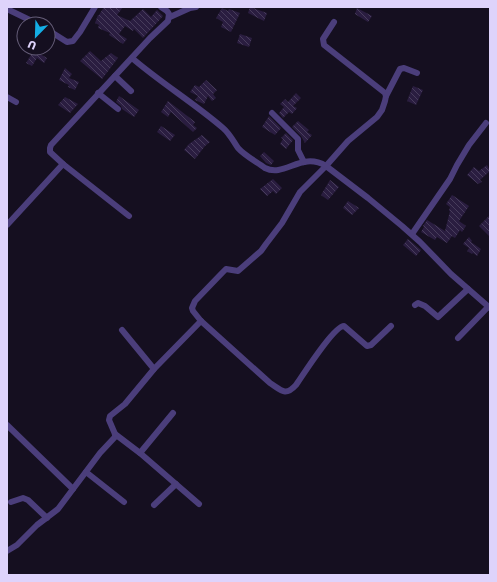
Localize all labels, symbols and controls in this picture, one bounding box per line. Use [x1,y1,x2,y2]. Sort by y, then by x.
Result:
north arrow [16,16,56,56]
text: U [26,38,38,53]

